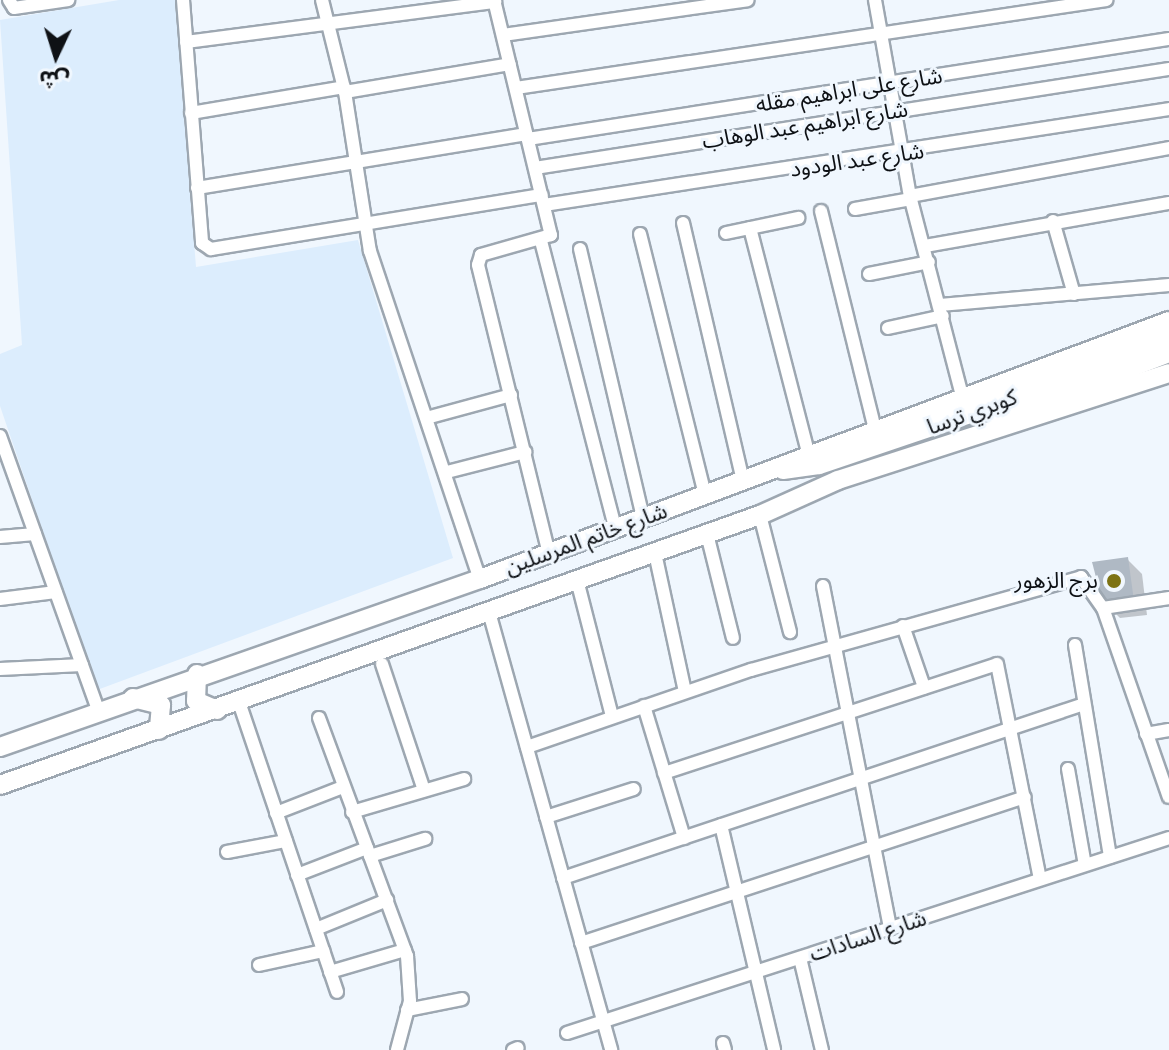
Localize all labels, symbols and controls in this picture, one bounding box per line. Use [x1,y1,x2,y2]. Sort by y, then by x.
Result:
north arrow [16,16,96,96]
text: ش [38,62,71,98]
street label: شارع على ابراهيم مقله [754,62,944,118]
street label: شارع ابراهيم عبد الوهاب [700,96,910,154]
street label: شارع عبد الودود [788,138,926,182]
street label: كوبري ترسا [923,384,1021,440]
street label: شارع خاتم المرسلين [501,497,671,581]
place label: برج الزهور [1015,568,1098,594]
marker: برج الزهور [1105,572,1123,590]
street label: شارع السادات [806,905,930,967]

